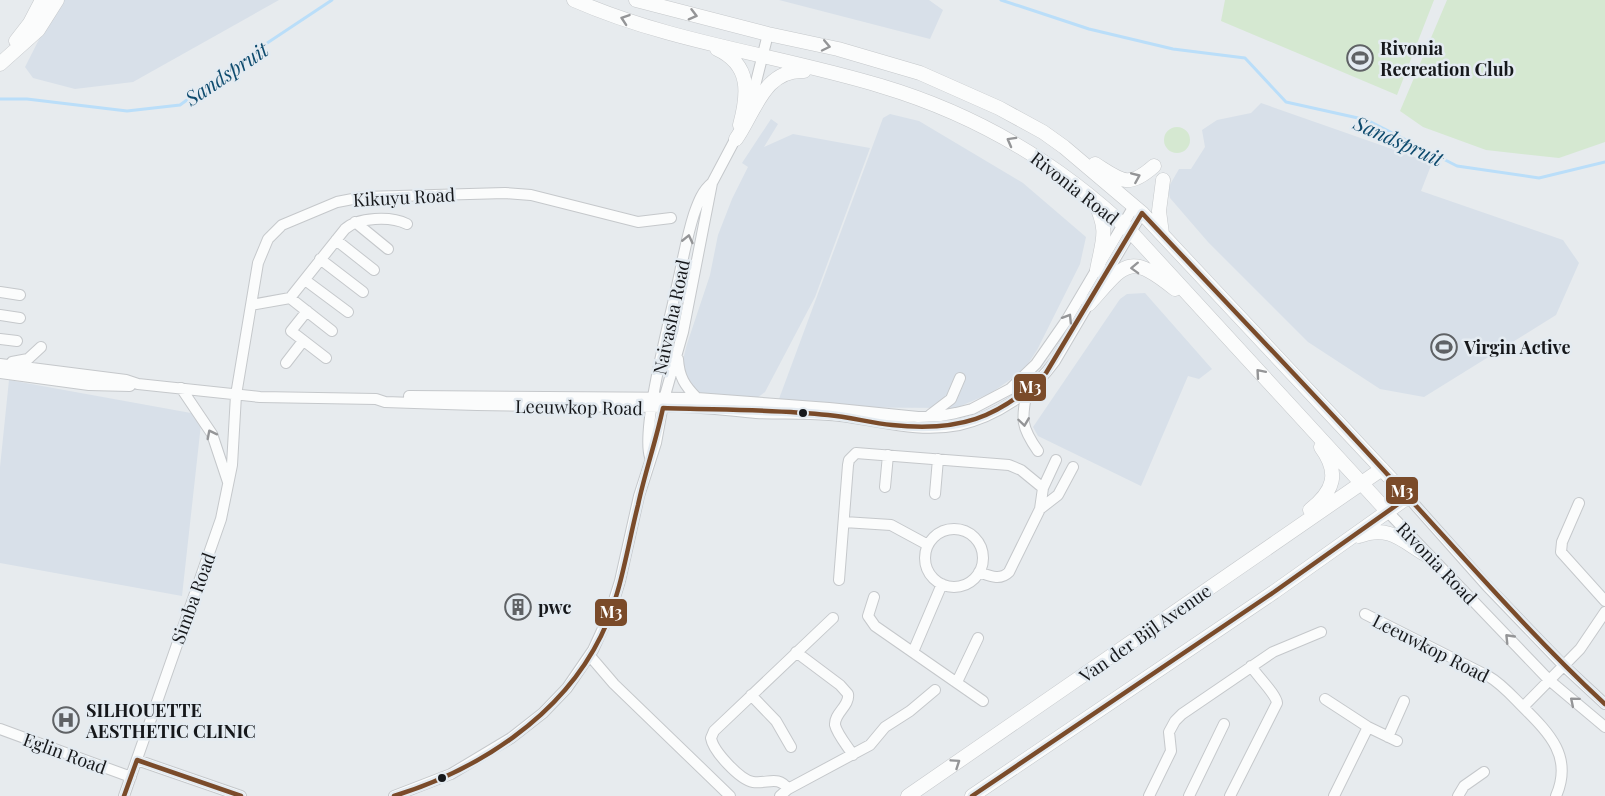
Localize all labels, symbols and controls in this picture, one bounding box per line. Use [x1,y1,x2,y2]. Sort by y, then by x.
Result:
one-way arrow [688,8,698,21]
one-way arrow [620,13,631,26]
water label: Sandspruit [178,34,274,111]
place label: Rivonia Recreation Club [1380,36,1514,81]
one-way arrow [820,39,830,52]
sports icon: Rivonia Recreation Club [1345,43,1375,73]
water label: Sandspruit [1349,108,1449,172]
one-way arrow [1007,137,1017,148]
street label: Rivonia Road [1026,146,1124,230]
one-way arrow [1130,172,1141,184]
street label: Kikuyu Road [352,182,456,212]
one-way arrow [680,234,693,244]
street label: Naivasha Road [647,257,695,377]
one-way arrow [1130,262,1139,274]
one-way arrow [1060,314,1072,324]
sports icon: Virgin Active [1429,332,1459,362]
place label: Virgin Active [1463,335,1571,359]
one-way arrow [1256,369,1267,380]
line badge: M3 [1013,373,1047,402]
text: M3 [1019,376,1042,397]
street label: Leeuwkop Road [515,394,644,420]
unlabelled marker [797,407,809,419]
one-way arrow [1018,418,1030,427]
one-way arrow [206,429,218,440]
line badge: M3 [1385,476,1419,505]
text: M3 [1391,480,1414,501]
street label: Rivonia Road [1392,517,1483,610]
street label: Simba Road [165,549,221,647]
street label: Van der Bijl Avenue [1074,579,1216,688]
building icon: pwc [503,592,533,622]
place label: pwc [538,595,572,619]
line badge: M3 [594,598,628,627]
text: M3 [600,601,623,622]
street label: Leeuwkop Road [1369,608,1494,688]
one-way arrow [1505,635,1516,646]
one-way arrow [1570,697,1581,708]
place label: SILHOUETTE AESTHETIC CLINIC [85,698,256,743]
hospital icon: SILHOUETTE AESTHETIC CLINIC [51,705,81,735]
street label: Eglin Road [20,727,111,779]
one-way arrow [949,759,960,770]
unlabelled marker [436,772,448,784]

